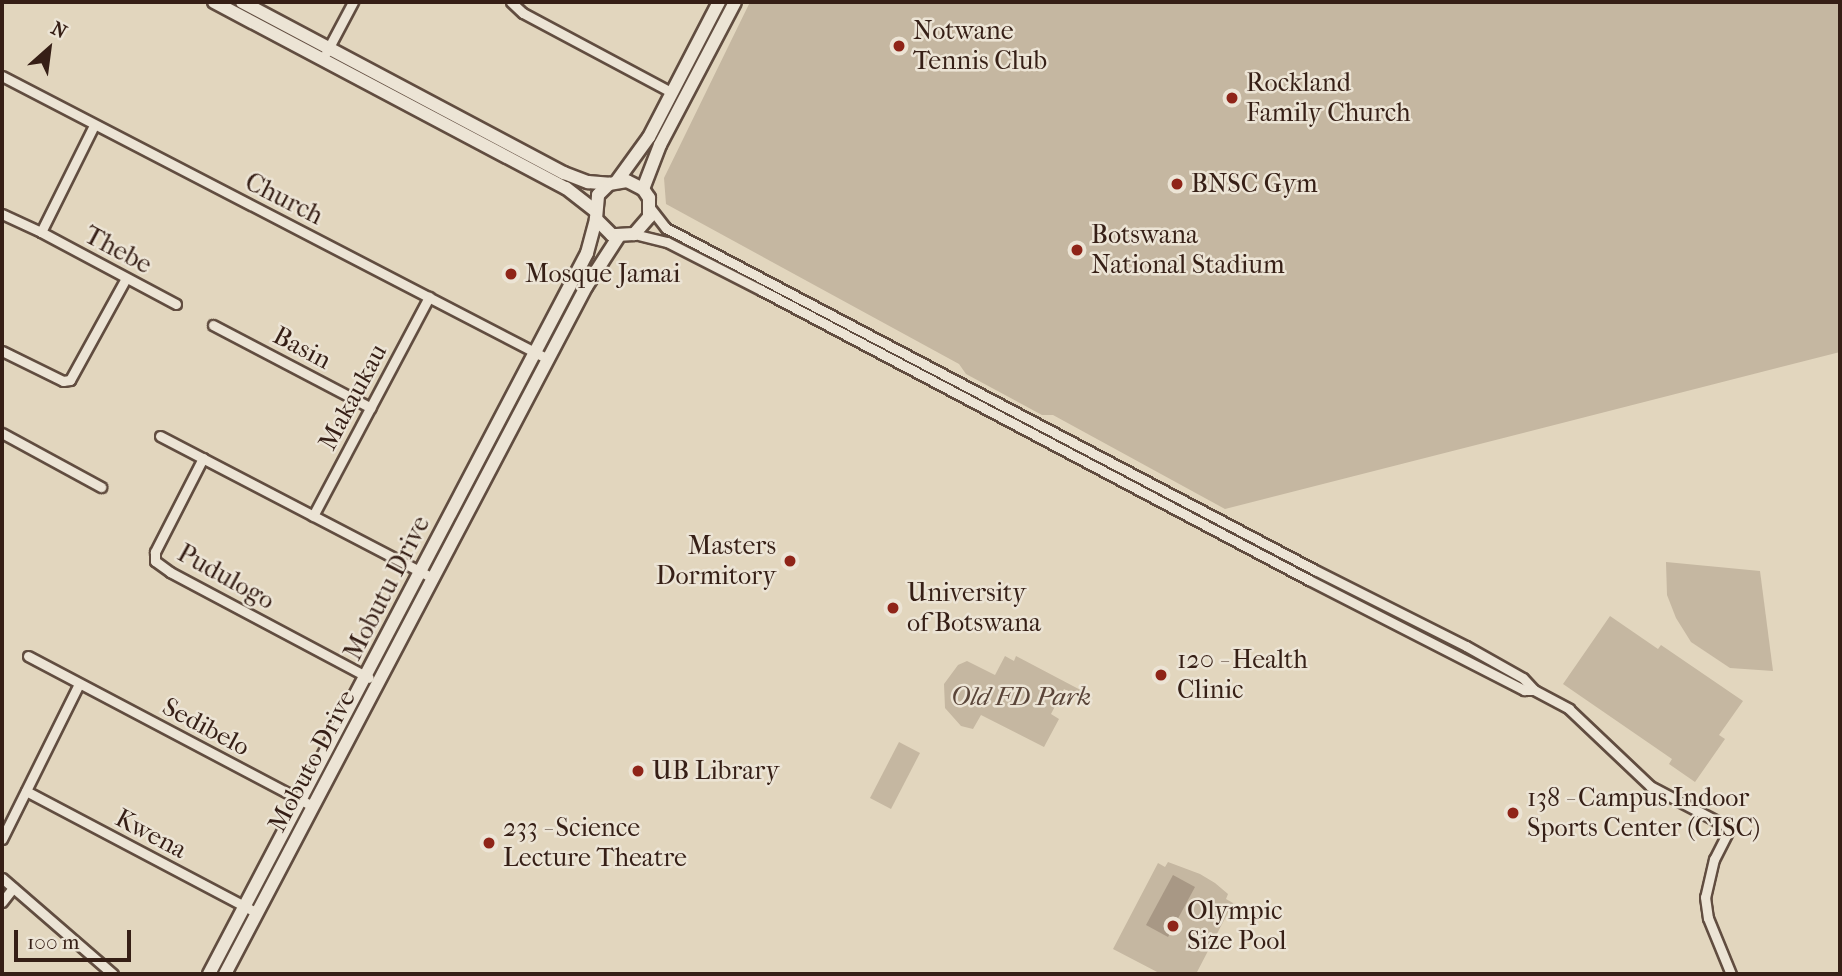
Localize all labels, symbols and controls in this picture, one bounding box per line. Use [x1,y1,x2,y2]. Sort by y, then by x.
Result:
north arrow [14,14,84,84]
place label: Notwane Tennis Club [913,15,1047,76]
text: N [47,17,70,44]
marker: Notwane Tennis Club [891,38,907,54]
place label: Rockland Family Church [1246,67,1411,128]
marker: Rockland Family Church [1224,90,1240,106]
street label: Church [240,166,328,232]
place label: BNSC Gym [1191,168,1318,200]
marker: BNSC Gym [1169,176,1185,192]
street label: Thebe [79,219,157,281]
place label: Botswana National Stadium [1091,219,1285,280]
marker: Botswana National Stadium [1069,242,1085,258]
place label: Mosque Jamai [525,258,680,290]
marker: Mosque Jamai [503,266,519,282]
street label: Basin [268,320,336,376]
street label: Makaukau [312,339,394,455]
street label: Mobutu Drive [337,511,437,665]
place label: Masters Dormitory [656,530,776,592]
street label: Pudulogo [172,538,280,616]
marker: Masters Dormitory [782,553,798,569]
place label: University of Botswana [907,577,1041,638]
marker: University of Botswana [885,600,901,616]
place label: 120 - Health Clinic [1177,644,1308,706]
marker: 120 - Health Clinic [1151,665,1171,685]
park label: Old FD Park [951,681,1091,713]
street label: Mobuto Drive [262,685,362,837]
street label: Sedibelo [157,691,255,763]
place label: UB Library [652,755,779,787]
marker: UB Library [630,763,646,779]
place label: 138 - Campus Indoor Sports Center (CISC) [1527,782,1760,844]
street label: Kwena [110,802,192,866]
marker: 138 - Campus Indoor Sports Center (CISC) [1505,805,1521,821]
place label: 233 - Science Lecture Theatre [503,812,687,874]
marker: 233 - Science Lecture Theatre [481,835,497,851]
place label: Olympic Size Pool [1187,895,1286,956]
scale bar [18,916,135,960]
marker: Olympic Size Pool [1165,918,1181,934]
text: 100 m [27,930,80,954]

